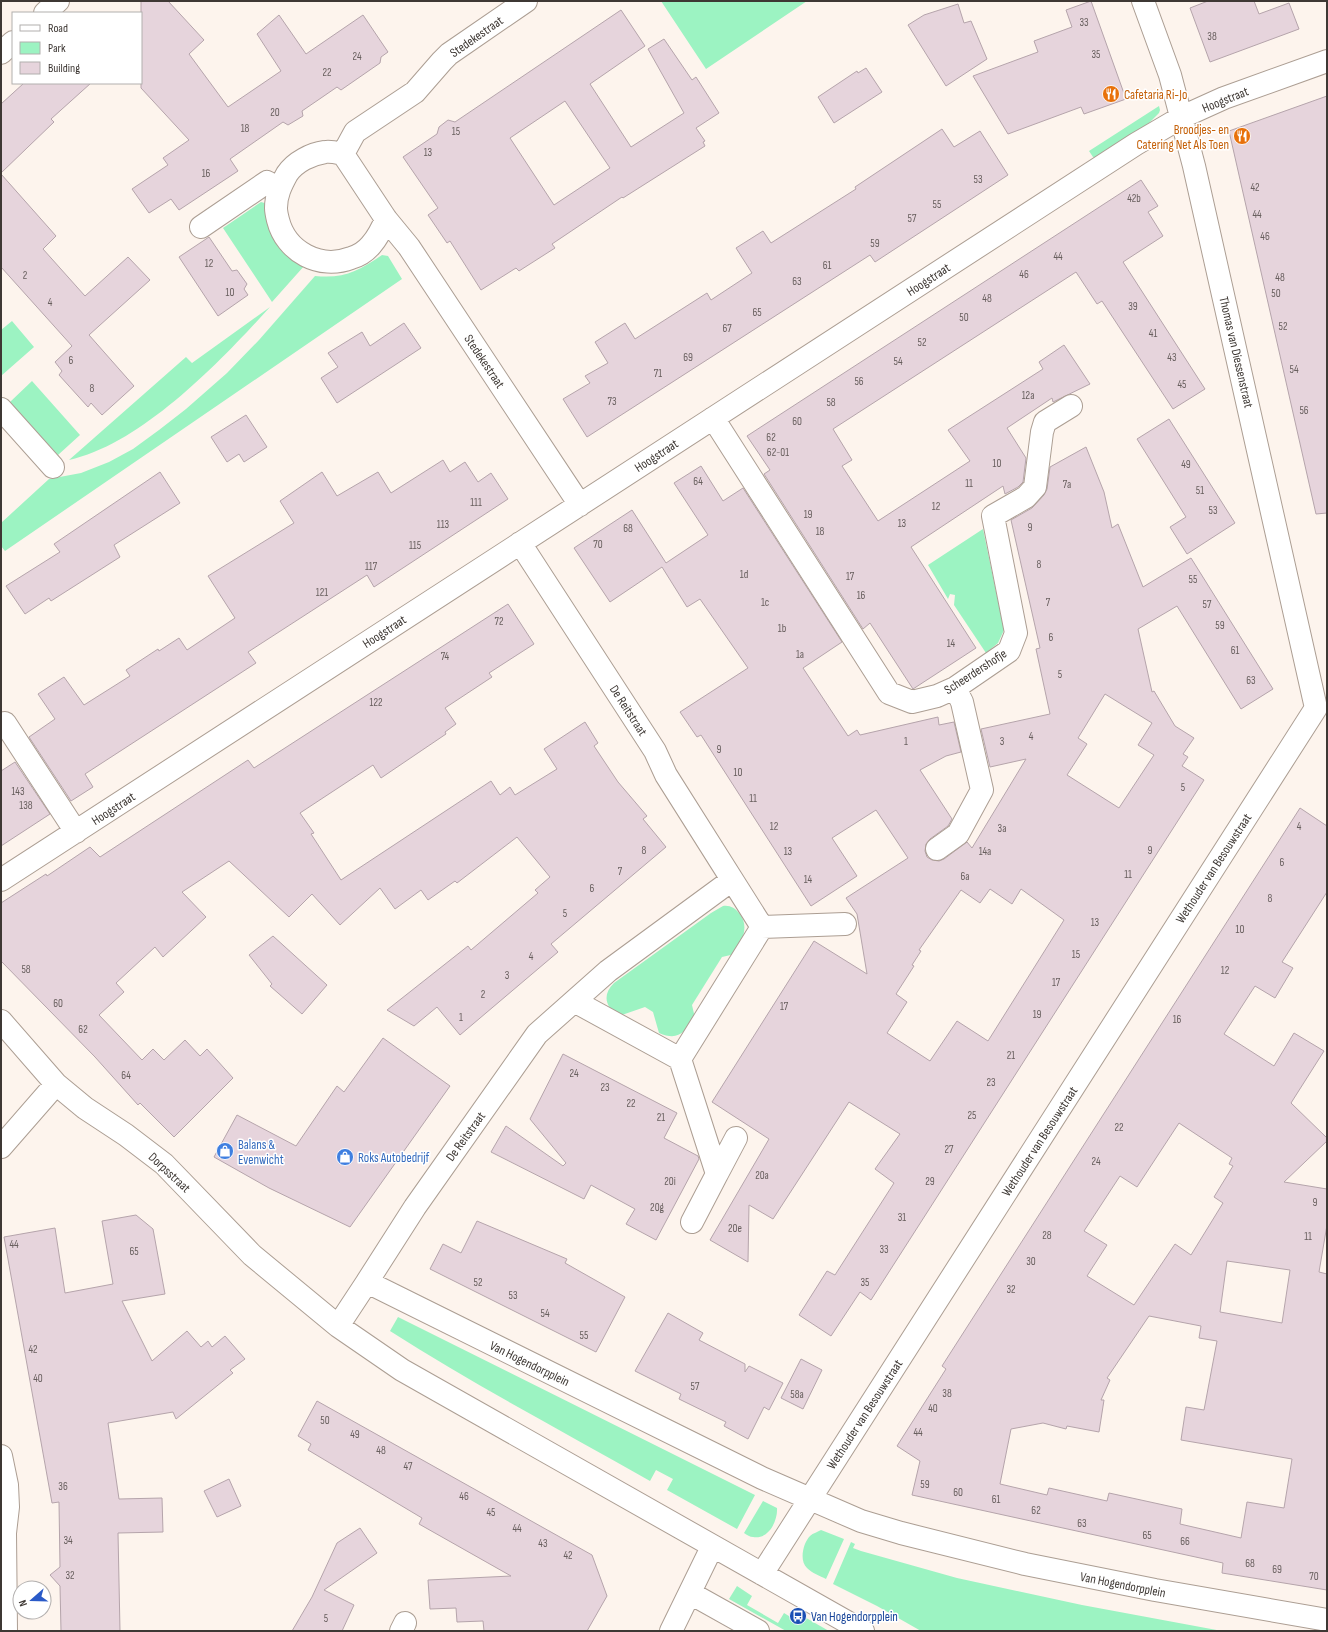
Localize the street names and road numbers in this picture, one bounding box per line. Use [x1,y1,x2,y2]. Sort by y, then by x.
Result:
street label: Stedekestraat [447,13,506,61]
street label: Hoogstraat [1200,83,1251,116]
street label: Hoogstraat [904,260,953,300]
street label: Thomas van Diessenstraat [1215,295,1257,410]
street label: Stedekestraat [460,332,508,392]
street label: Hoogstraat [632,436,681,476]
street label: Hoogstraat [360,612,409,652]
street label: Scheerdershofje [941,646,1010,698]
street label: De Reitstraat [606,682,650,739]
street label: Hoogstraat [89,789,138,829]
street label: Wethouder van Besouwstraat [1172,811,1255,926]
street label: Wethouder van Besouwstraat [998,1084,1081,1199]
street label: De Reitstraat [443,1109,489,1164]
street label: Dorpsstraat [145,1149,194,1196]
street label: Van Hogendorpplein [487,1338,572,1390]
street label: Wethouder van Besouwstraat [823,1357,906,1472]
street label: Van Hogendorpplein [1079,1569,1167,1601]

